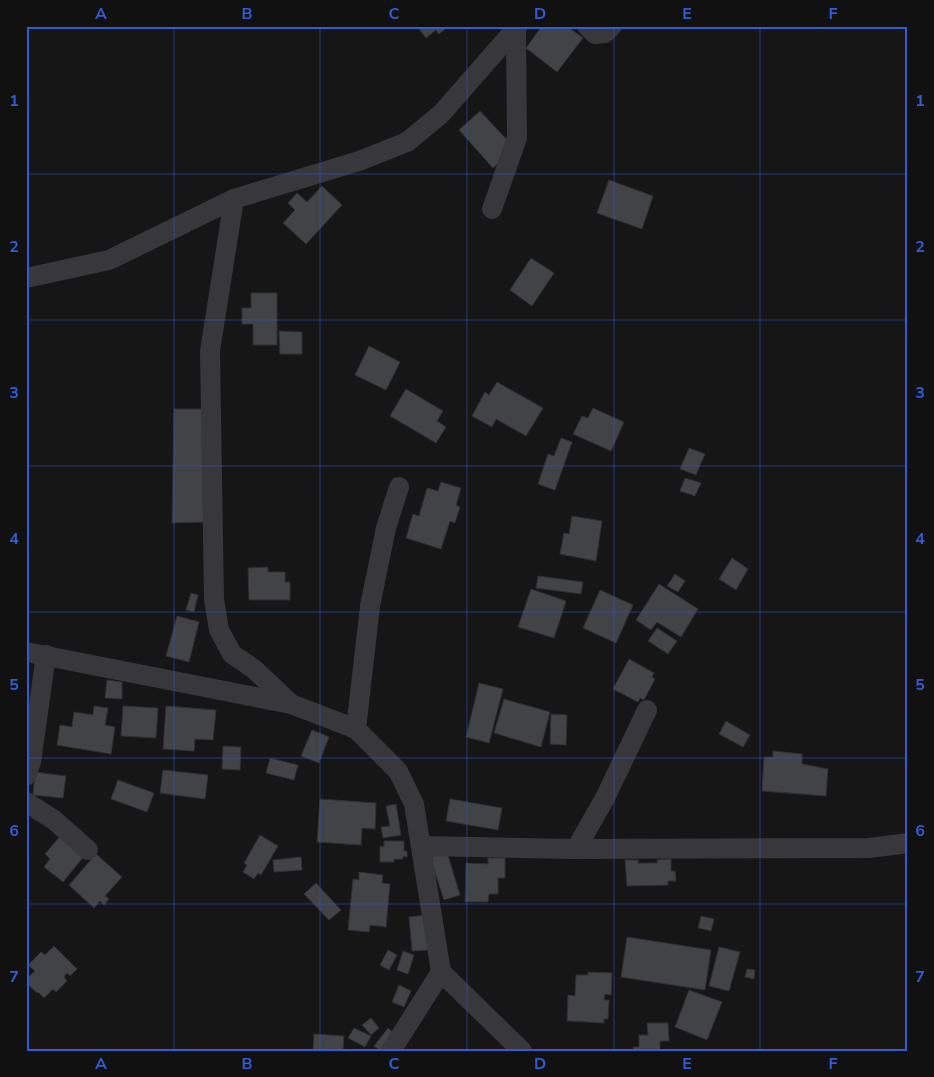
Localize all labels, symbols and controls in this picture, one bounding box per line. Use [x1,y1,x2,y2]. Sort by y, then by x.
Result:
text: A [95,3,107,25]
text: B [241,3,253,25]
text: C [389,3,400,25]
text: D [534,3,546,25]
text: E [682,3,692,25]
text: F [829,3,838,25]
text: 1 [9,90,19,112]
text: 1 [915,90,925,112]
text: 2 [9,236,19,258]
text: 2 [915,236,925,258]
text: 3 [9,382,19,404]
text: 3 [915,382,925,404]
text: 4 [9,528,19,550]
text: 4 [915,528,925,550]
text: 5 [9,674,19,696]
text: 5 [915,674,925,696]
text: 6 [9,820,19,842]
text: 6 [915,820,925,842]
text: 7 [9,966,19,988]
text: 7 [915,966,925,988]
text: A [95,1053,107,1075]
text: B [241,1053,253,1075]
text: C [389,1053,400,1075]
text: D [534,1053,546,1075]
text: E [682,1053,692,1075]
text: F [829,1053,838,1075]

